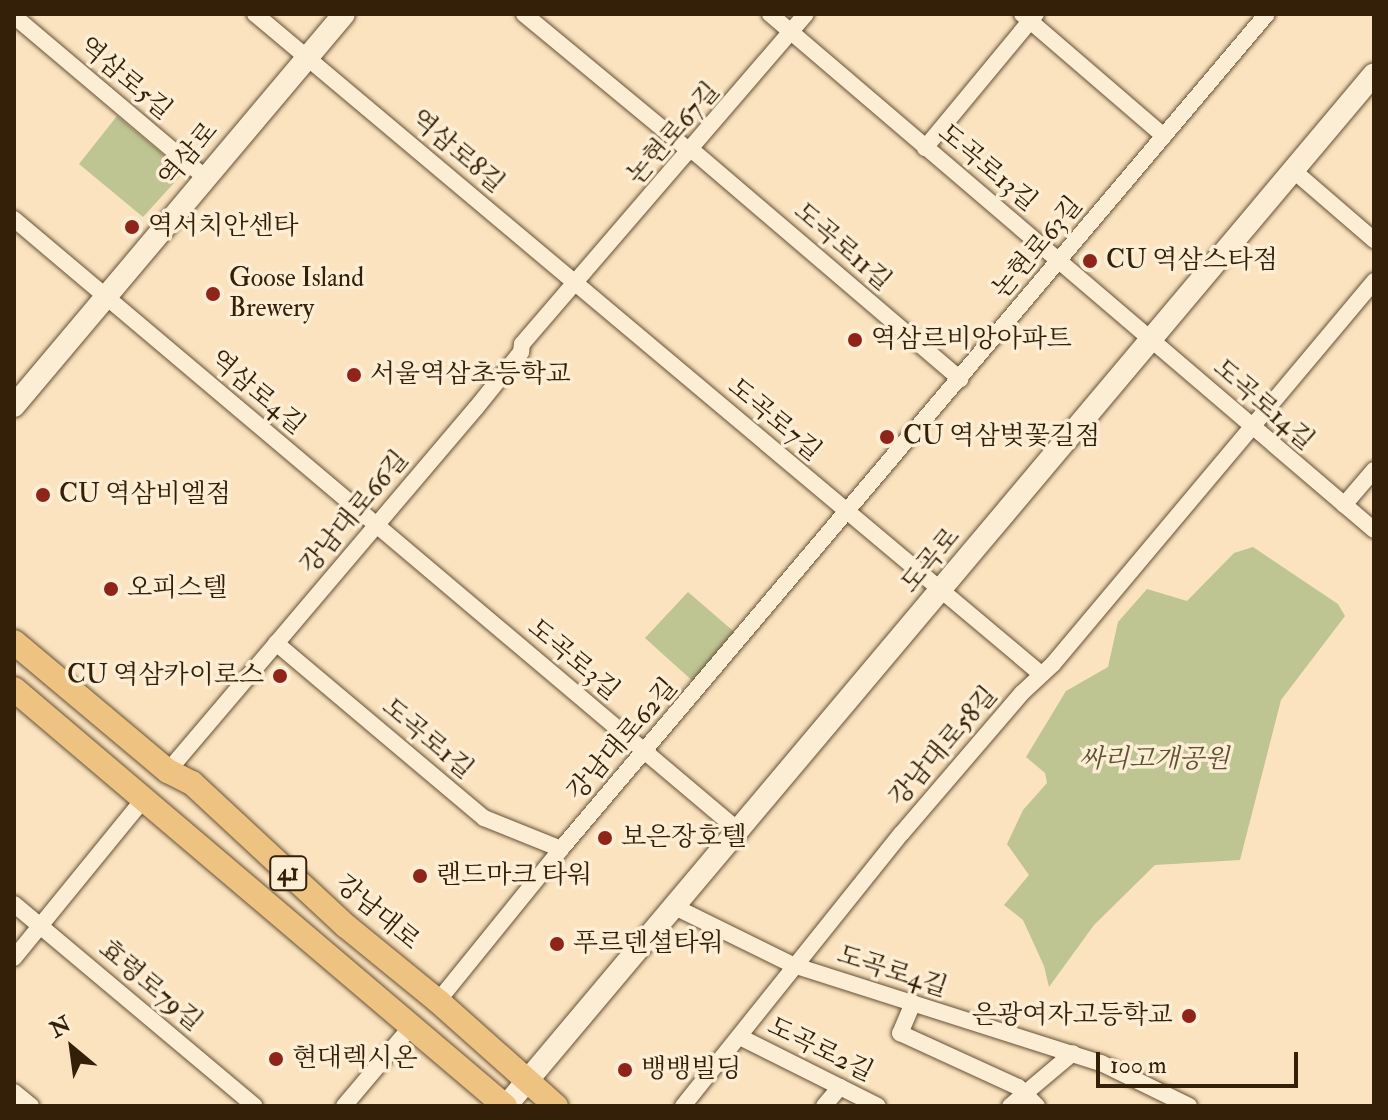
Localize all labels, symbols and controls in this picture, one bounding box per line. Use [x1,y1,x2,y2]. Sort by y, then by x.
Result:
street label: 역삼로5길 [72,31,178,127]
street label: 논현로67길 [621,76,727,192]
street label: 역삼로8길 [404,104,510,200]
street label: 역삼로 [153,116,225,194]
street label: 도곡로13길 [931,118,1043,218]
street label: 논현로63길 [986,191,1090,305]
street label: 도곡로11길 [787,196,897,298]
place label: 역서치안센타 [148,211,299,243]
marker: 역서치안센타 [123,218,141,236]
place label: CU 역삼스타점 [1106,245,1278,277]
marker: CU 역삼스타점 [1081,252,1099,270]
place label: Goose Island Brewery [229,263,364,324]
marker: Goose Island Brewery [204,285,222,303]
place label: 역삼르비앙아파트 [871,324,1072,356]
marker: 역삼르비앙아파트 [846,331,864,349]
street label: 역삼로4길 [203,344,311,442]
street label: 도곡로14길 [1206,353,1320,457]
place label: 서울역삼초등학교 [370,359,571,391]
marker: 서울역삼초등학교 [345,366,363,384]
street label: 도곡로7길 [721,372,827,468]
place label: CU 역삼벚꽃길점 [903,421,1100,453]
marker: CU 역삼벚꽃길점 [878,428,896,446]
street label: 강남대로66길 [294,445,416,581]
place label: CU 역삼비엘점 [59,479,231,511]
marker: CU 역삼비엘점 [34,486,52,504]
street label: 도곡로 [895,522,967,600]
place label: 오피스텔 [127,573,227,605]
marker: 오피스텔 [102,580,120,598]
street label: 도곡로3길 [521,613,625,707]
place label: CU 역삼카이로스 [67,660,264,692]
marker: CU 역삼카이로스 [271,667,289,685]
street label: 강남대로62길 [561,672,685,808]
street label: 강남대로58길 [883,680,1005,814]
street label: 도곡로1길 [375,692,479,786]
park label: 싸리고개공원 [1079,744,1229,776]
place label: 보은장호텔 [621,822,747,854]
marker: 보은장호텔 [596,829,614,847]
road number: 41 [268,853,308,893]
place label: 랜드마크 타워 [436,860,592,892]
marker: 랜드마크 타워 [411,867,429,885]
street label: 강남대로 [328,869,426,957]
place label: 푸르덴셜타워 [573,928,724,960]
street label: 효령로79길 [92,934,208,1038]
marker: 푸르덴셜타워 [548,935,566,953]
street label: 도곡로4길 [833,939,951,1005]
place label: 은광여자고등학교 [972,1000,1173,1032]
marker: 은광여자고등학교 [1180,1007,1198,1025]
north arrow [32,1008,112,1088]
text: N [45,1010,76,1044]
street label: 도곡로2길 [762,1011,878,1089]
scale bar [1100,1036,1302,1086]
place label: 현대렉시온 [292,1043,418,1075]
marker: 현대렉시온 [267,1050,285,1068]
text: 100 m [1110,1050,1167,1081]
place label: 뱅뱅빌딩 [641,1054,741,1086]
marker: 뱅뱅빌딩 [616,1061,634,1079]

